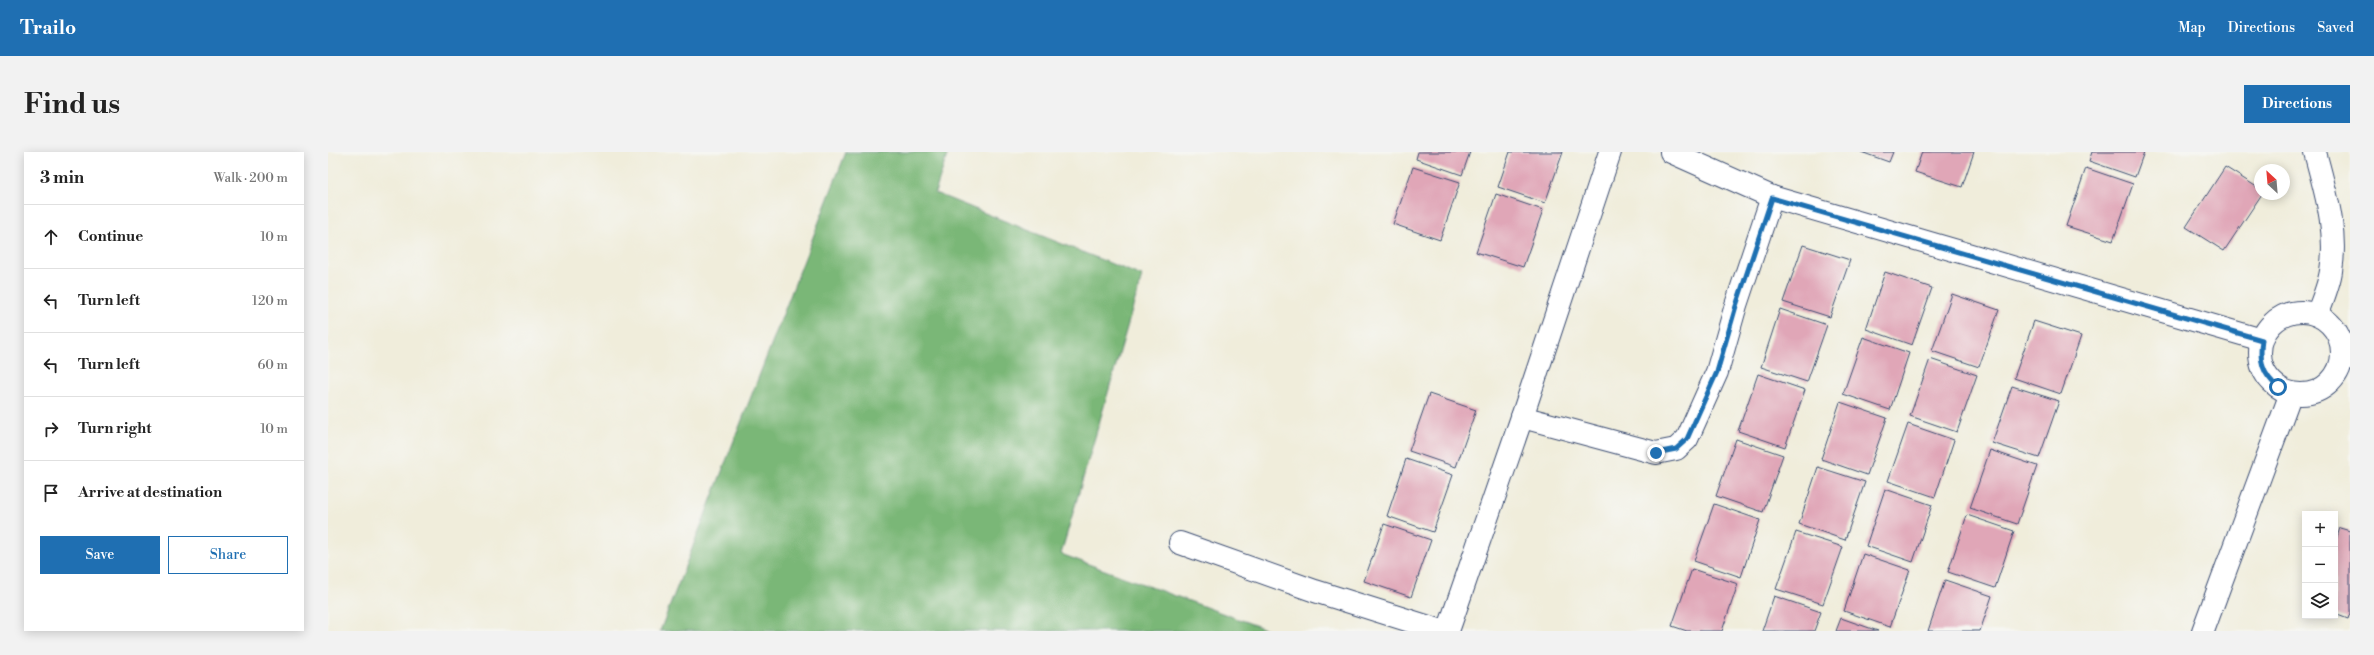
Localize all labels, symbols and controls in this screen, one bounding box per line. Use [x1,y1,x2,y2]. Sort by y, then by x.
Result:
text: Trailo [20,16,76,40]
text: Map [2178,19,2206,37]
text: Directions [2228,19,2295,37]
text: Saved [2317,19,2354,37]
button: Directions [2244,85,2350,123]
text: Find us [24,87,120,122]
north arrow [2254,164,2290,200]
text: 3 min [40,167,84,189]
text: Walk · 200 m [214,170,288,186]
icon: ahead [40,226,62,248]
text: Continue [78,227,143,246]
text: 10 m [260,229,288,245]
icon: left [40,290,62,312]
text: Turn left [78,291,140,310]
text: 120 m [252,293,288,309]
icon: left [40,354,62,376]
text: Turn left [78,355,140,374]
text: 60 m [257,357,288,373]
route start [2269,378,2287,396]
icon: right [40,418,62,440]
text: Turn right [78,419,152,438]
text: 10 m [260,421,288,437]
route end [1647,444,1665,462]
icon: arrive [40,482,62,504]
text: Arrive at destination [78,483,222,502]
map controls [2302,511,2338,619]
button: + [2302,511,2338,547]
button: Save [40,536,160,574]
button: Share [168,536,288,574]
button: − [2302,547,2338,583]
button: layers [2302,583,2338,619]

